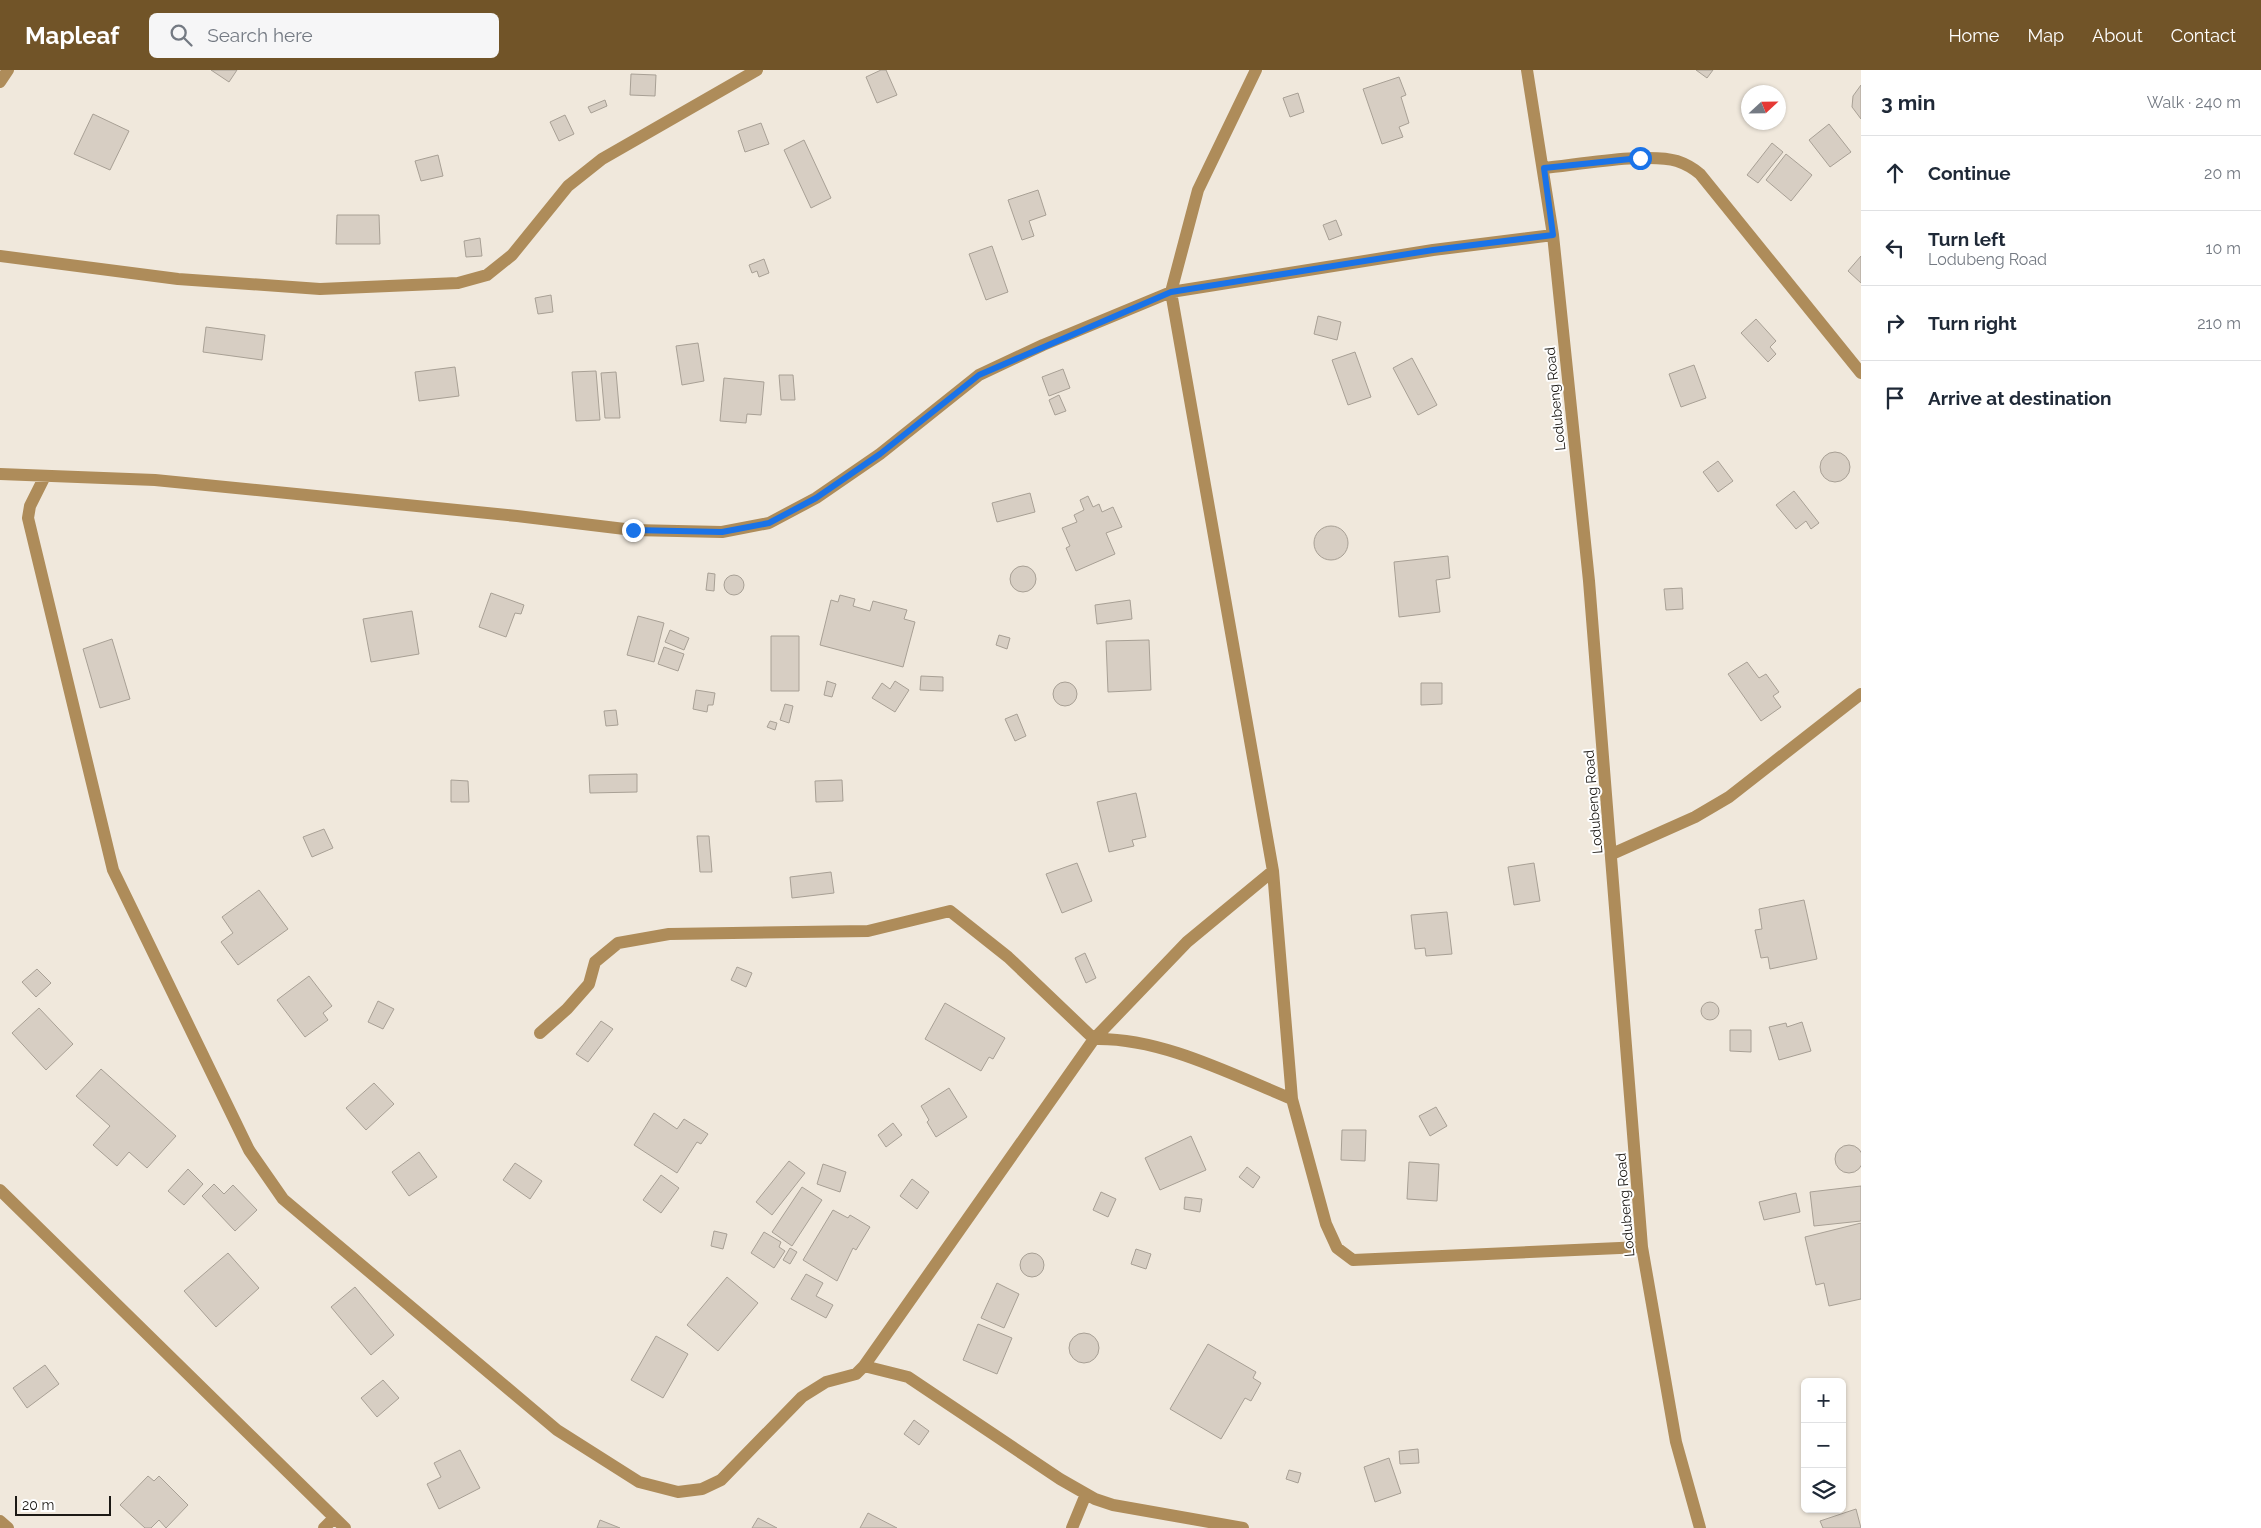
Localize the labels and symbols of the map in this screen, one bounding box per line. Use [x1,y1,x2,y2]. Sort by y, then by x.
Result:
north arrow [1741,85,1786,130]
route start [1629,147,1652,170]
street label: Lodubeng Road [1542,346,1568,452]
route end [622,519,645,542]
street label: Lodubeng Road [1580,749,1606,855]
street label: Lodubeng Road [1612,1152,1638,1258]
scale bar [15,1493,111,1516]

